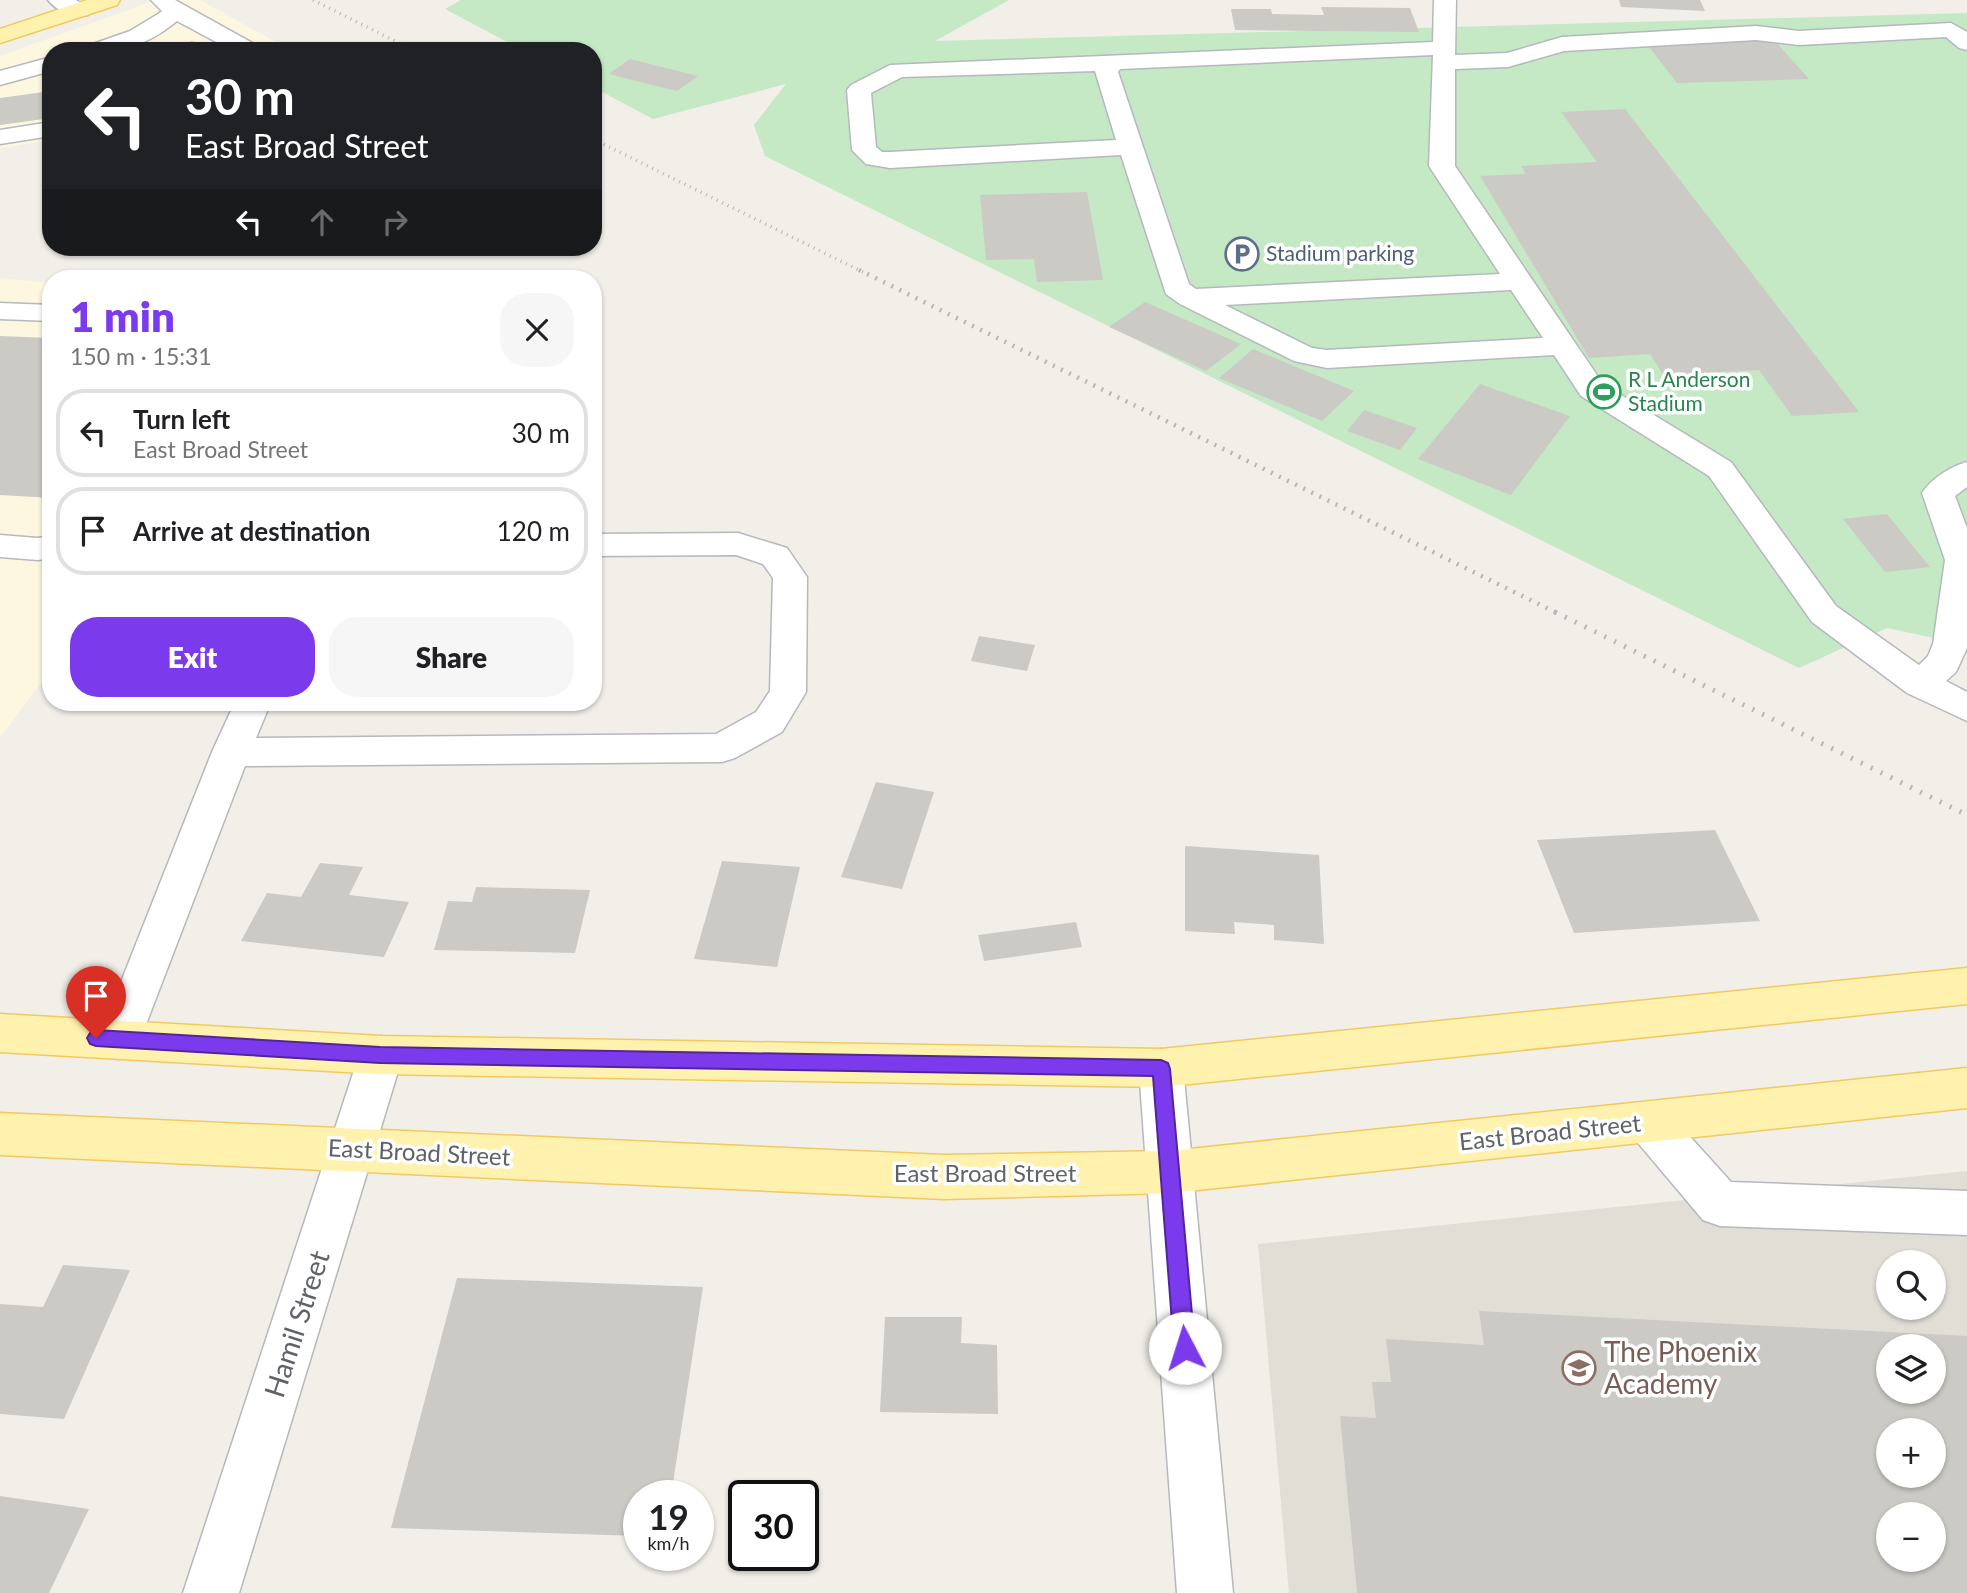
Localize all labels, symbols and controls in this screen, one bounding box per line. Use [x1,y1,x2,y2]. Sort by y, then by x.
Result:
text: 30 m [185,67,295,125]
icon: left [70,70,161,161]
text: East Broad Street [185,126,428,165]
icon: left [230,203,268,241]
icon: ahead [303,203,341,241]
icon: right [376,203,414,241]
parking icon: Stadium parking [1223,235,1261,273]
place label: Stadium parking [1266,240,1414,265]
text: 1 min [70,291,175,341]
button: close [500,293,574,367]
text: 150 m · 15:31 [70,342,212,370]
place label: R L Anderson Stadium [1628,366,1750,415]
sports icon: R L Anderson Stadium [1585,373,1623,411]
text: Turn left [133,403,230,435]
icon: left [74,414,112,452]
text: 30 m [512,417,570,449]
text: East Broad Street [133,435,308,463]
icon: arrive [74,512,112,550]
text: Arrive at destination [133,515,370,547]
text: 120 m [497,515,570,547]
button: Exit [70,617,315,697]
button: Share [329,617,574,697]
pin [66,966,126,1038]
icon: arrive [77,977,115,1015]
street label: East Broad Street [1458,1108,1643,1155]
street label: East Broad Street [327,1132,511,1171]
street label: East Broad Street [894,1158,1077,1187]
street label: Hamil Street [256,1246,336,1401]
map controls [1876,1250,1946,1572]
button: search [1876,1250,1946,1320]
position arrow [1148,1311,1222,1385]
place label: The Phoenix Academy [1604,1334,1757,1400]
button: layers [1876,1334,1946,1404]
school or university icon: The Phoenix Academy [1560,1349,1598,1387]
button: + [1876,1418,1946,1488]
speed limit sign: 30 [728,1480,819,1571]
text: 19 [648,1495,689,1537]
button: − [1876,1502,1946,1572]
text: km/h [647,1532,690,1554]

